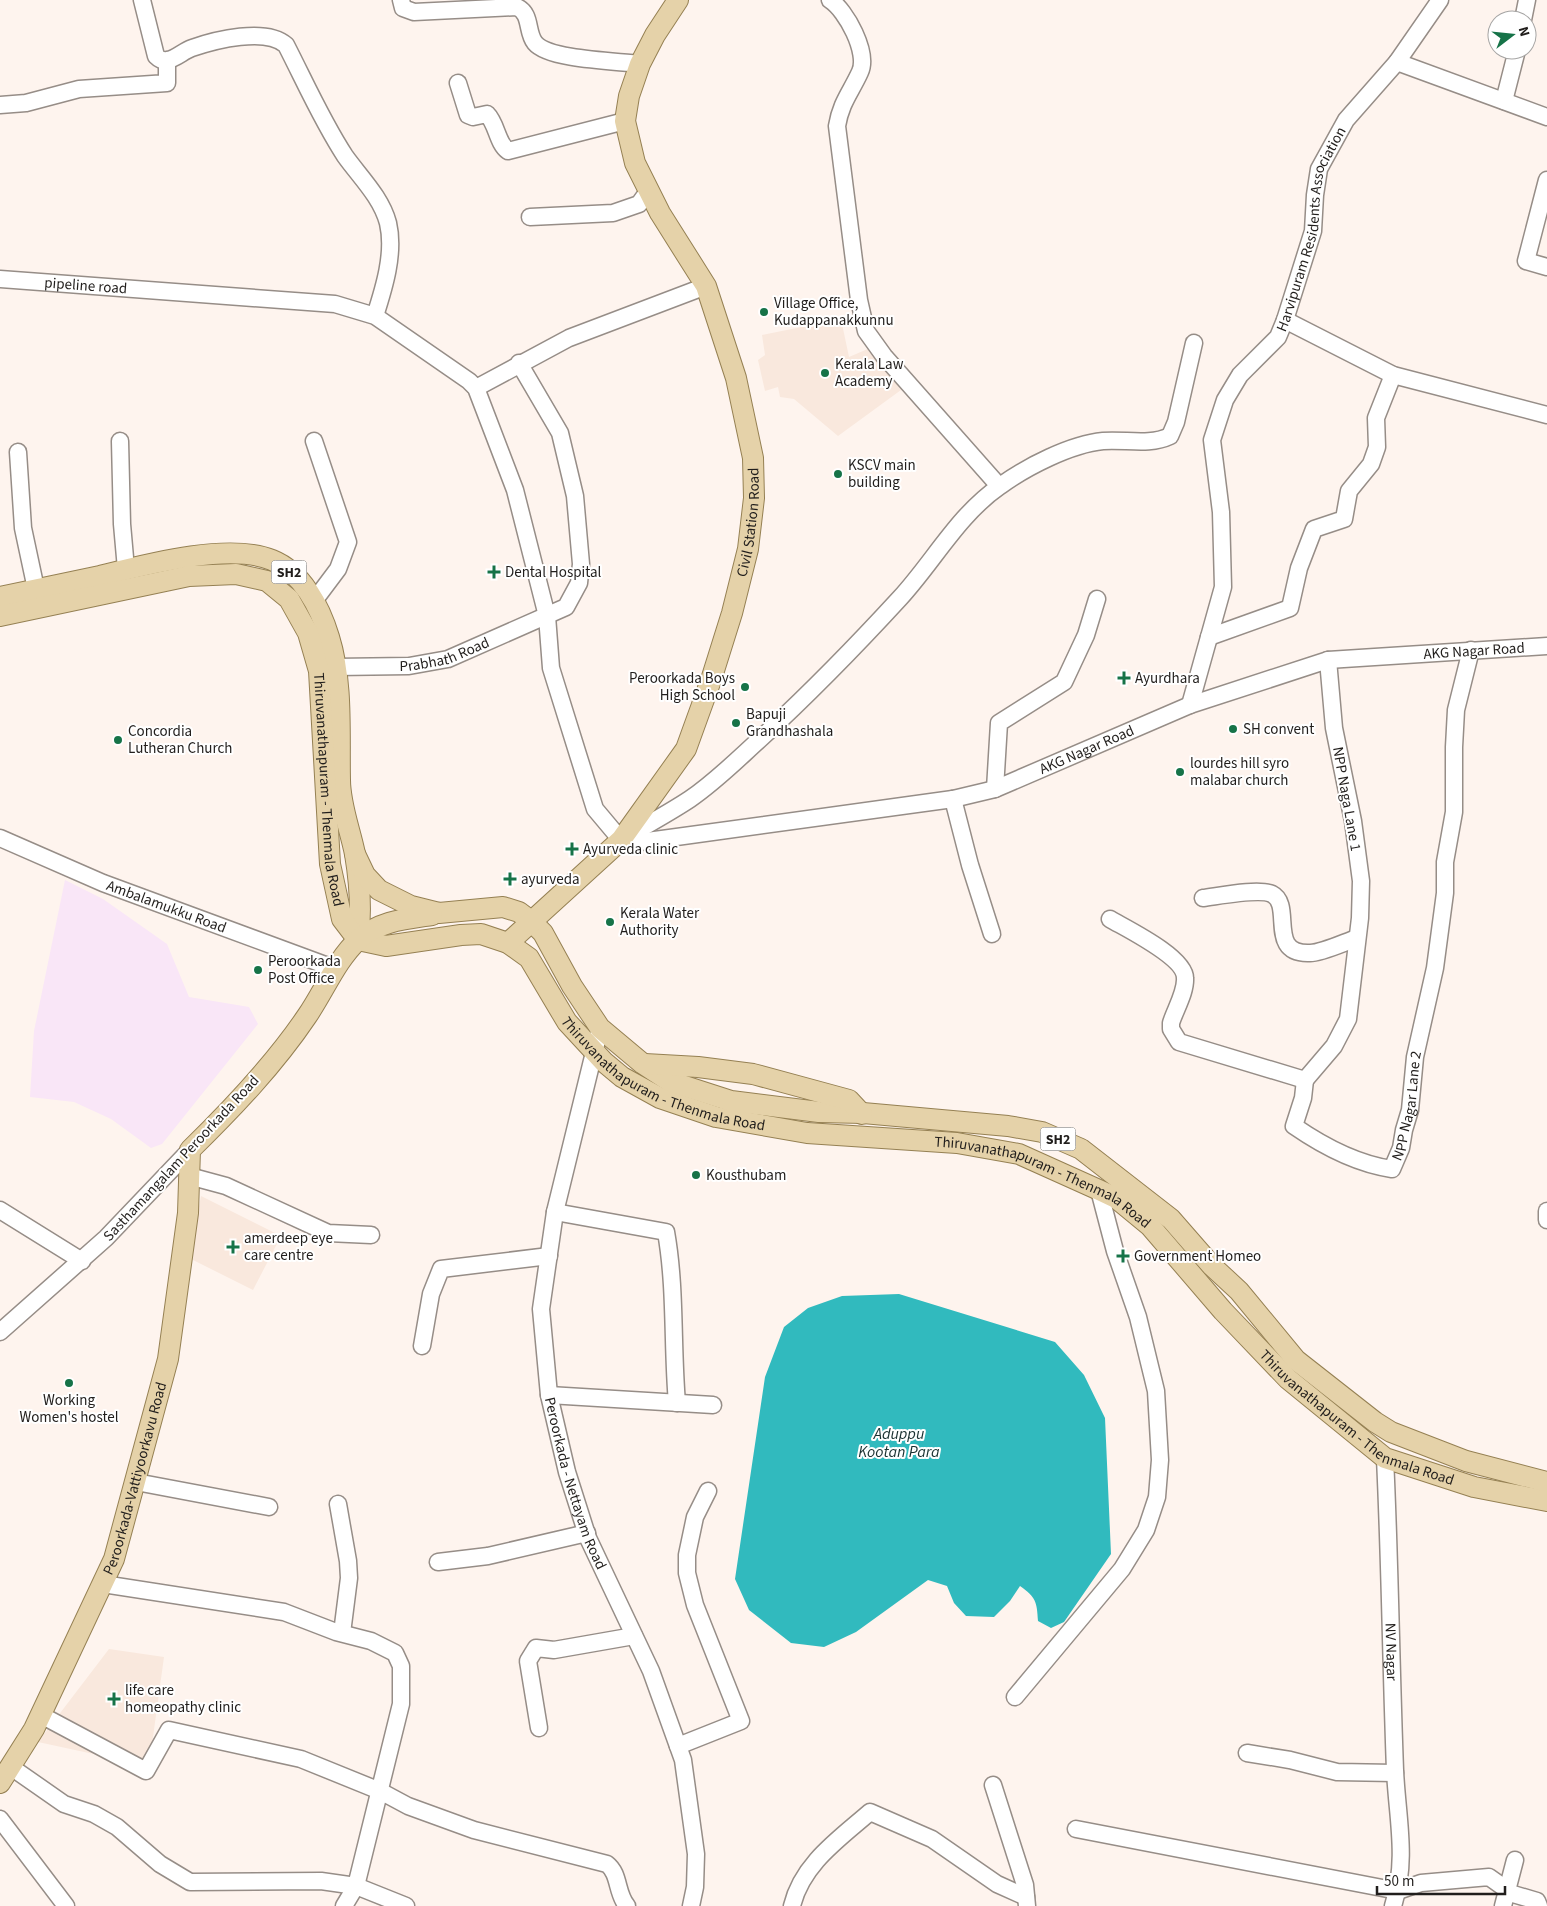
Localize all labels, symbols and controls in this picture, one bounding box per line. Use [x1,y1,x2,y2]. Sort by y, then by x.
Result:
north arrow [1487,10,1537,60]
text: N [1513,24,1534,39]
street label: Harvipuram Residents Association [1271,123,1351,335]
street label: pipeline road [44,272,128,299]
place label: Village Office, Kudappanakkunnu [774,293,894,331]
marker: Village Office, Kudappanakkunnu [758,306,770,318]
place label: Kerala Law Academy [835,354,904,392]
marker: Kerala Law Academy [819,367,831,379]
place label: KSCV main building [848,455,916,493]
street label: Civil Station Road [731,467,765,579]
marker: KSCV main building [832,468,844,480]
road number: SH2 [272,560,306,584]
place label: Dental Hospital [505,562,601,583]
marker: Dental Hospital [487,565,501,579]
street label: Prabhath Road [399,632,493,677]
street label: AKG Nagar Road [1423,637,1525,665]
place label: Peroorkada Boys High School [629,668,735,706]
place label: Ayurdhara [1135,668,1200,689]
marker: Ayurdhara [1117,671,1131,685]
street label: Thiruvanathapuram - Thenmala Road [308,672,349,908]
marker: Peroorkada Boys High School [739,681,751,693]
place label: Bapuji Grandhashala [746,704,833,742]
marker: Bapuji Grandhashala [730,717,742,729]
place label: SH convent [1243,719,1314,740]
street label: AKG Nagar Road [1036,720,1138,780]
place label: Concordia Lutheran Church [128,721,233,759]
marker: SH convent [1227,723,1239,735]
marker: Concordia Lutheran Church [112,734,124,746]
street label: NPP Naga Lane 1 [1327,745,1366,853]
place label: lourdes hill syro malabar church [1190,753,1289,791]
marker: lourdes hill syro malabar church [1174,766,1186,778]
place label: Ayurveda clinic [583,839,678,860]
marker: Ayurveda clinic [565,842,579,856]
place label: ayurveda [521,869,580,890]
marker: ayurveda [503,872,517,886]
street label: Ambalamukku Road [103,875,229,939]
place label: Kerala Water Authority [620,903,700,941]
marker: Kerala Water Authority [604,916,616,928]
place label: Peroorkada Post Office [268,951,341,989]
marker: Peroorkada Post Office [252,964,264,976]
street label: Thiruvanathapuram - Thenmala Road [555,1013,767,1136]
street label: NPP Nagar Lane 2 [1387,1049,1427,1164]
street label: Sasthamangalam Peroorkada Road [99,1071,264,1246]
road number: SH2 [1040,1128,1076,1150]
street label: Thiruvanathapuram - Thenmala Road [934,1132,1155,1233]
place label: Kousthubam [706,1165,786,1186]
marker: Kousthubam [690,1169,702,1181]
place label: amerdeep eye care centre [244,1228,333,1266]
marker: amerdeep eye care centre [226,1240,240,1254]
place label: Government Homeo [1134,1246,1261,1267]
marker: Government Homeo [1116,1249,1130,1263]
street label: Thiruvanathapuram - Thenmala Road [1254,1345,1457,1491]
marker: Working Women's hostel [63,1377,75,1389]
street label: Peroorkada-Vattiyoorkavu Road [98,1380,172,1578]
place label: Working Women's hostel [19,1390,119,1428]
street label: Peroorkada - Nettayam Road [539,1395,611,1573]
water label: Aduppu Kootan Para [858,1423,940,1463]
street label: NV Nagar [1380,1623,1402,1682]
place label: life care homeopathy clinic [125,1680,241,1718]
marker: life care homeopathy clinic [107,1692,121,1706]
scale bar [1377,1864,1504,1896]
text: 50 m [1384,1871,1414,1892]

